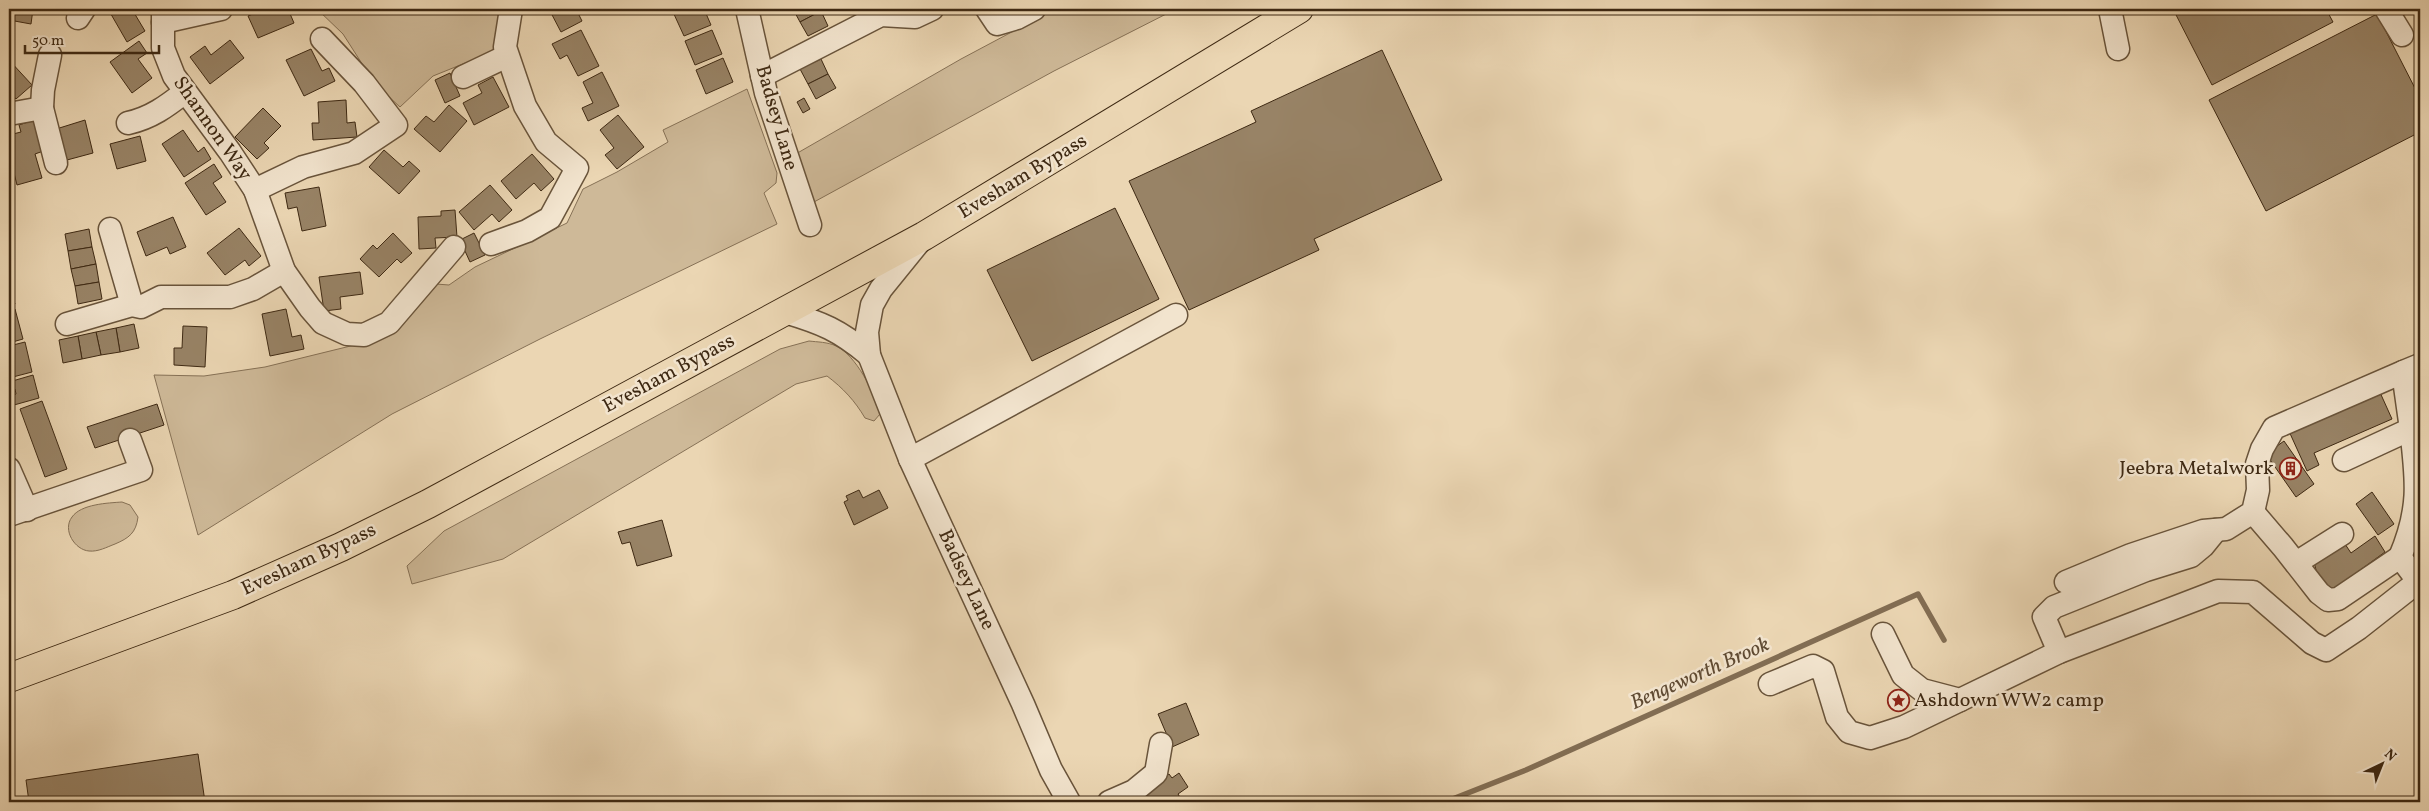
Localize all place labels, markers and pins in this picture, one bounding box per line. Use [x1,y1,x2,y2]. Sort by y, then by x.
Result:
place label: Jeebra Metalwork [2119,455,2274,483]
building icon: Jeebra Metalwork [2278,457,2302,481]
place label: Ashdown WW2 camp [1914,687,2104,715]
place icon: Ashdown WW2 camp [1886,689,1910,713]

